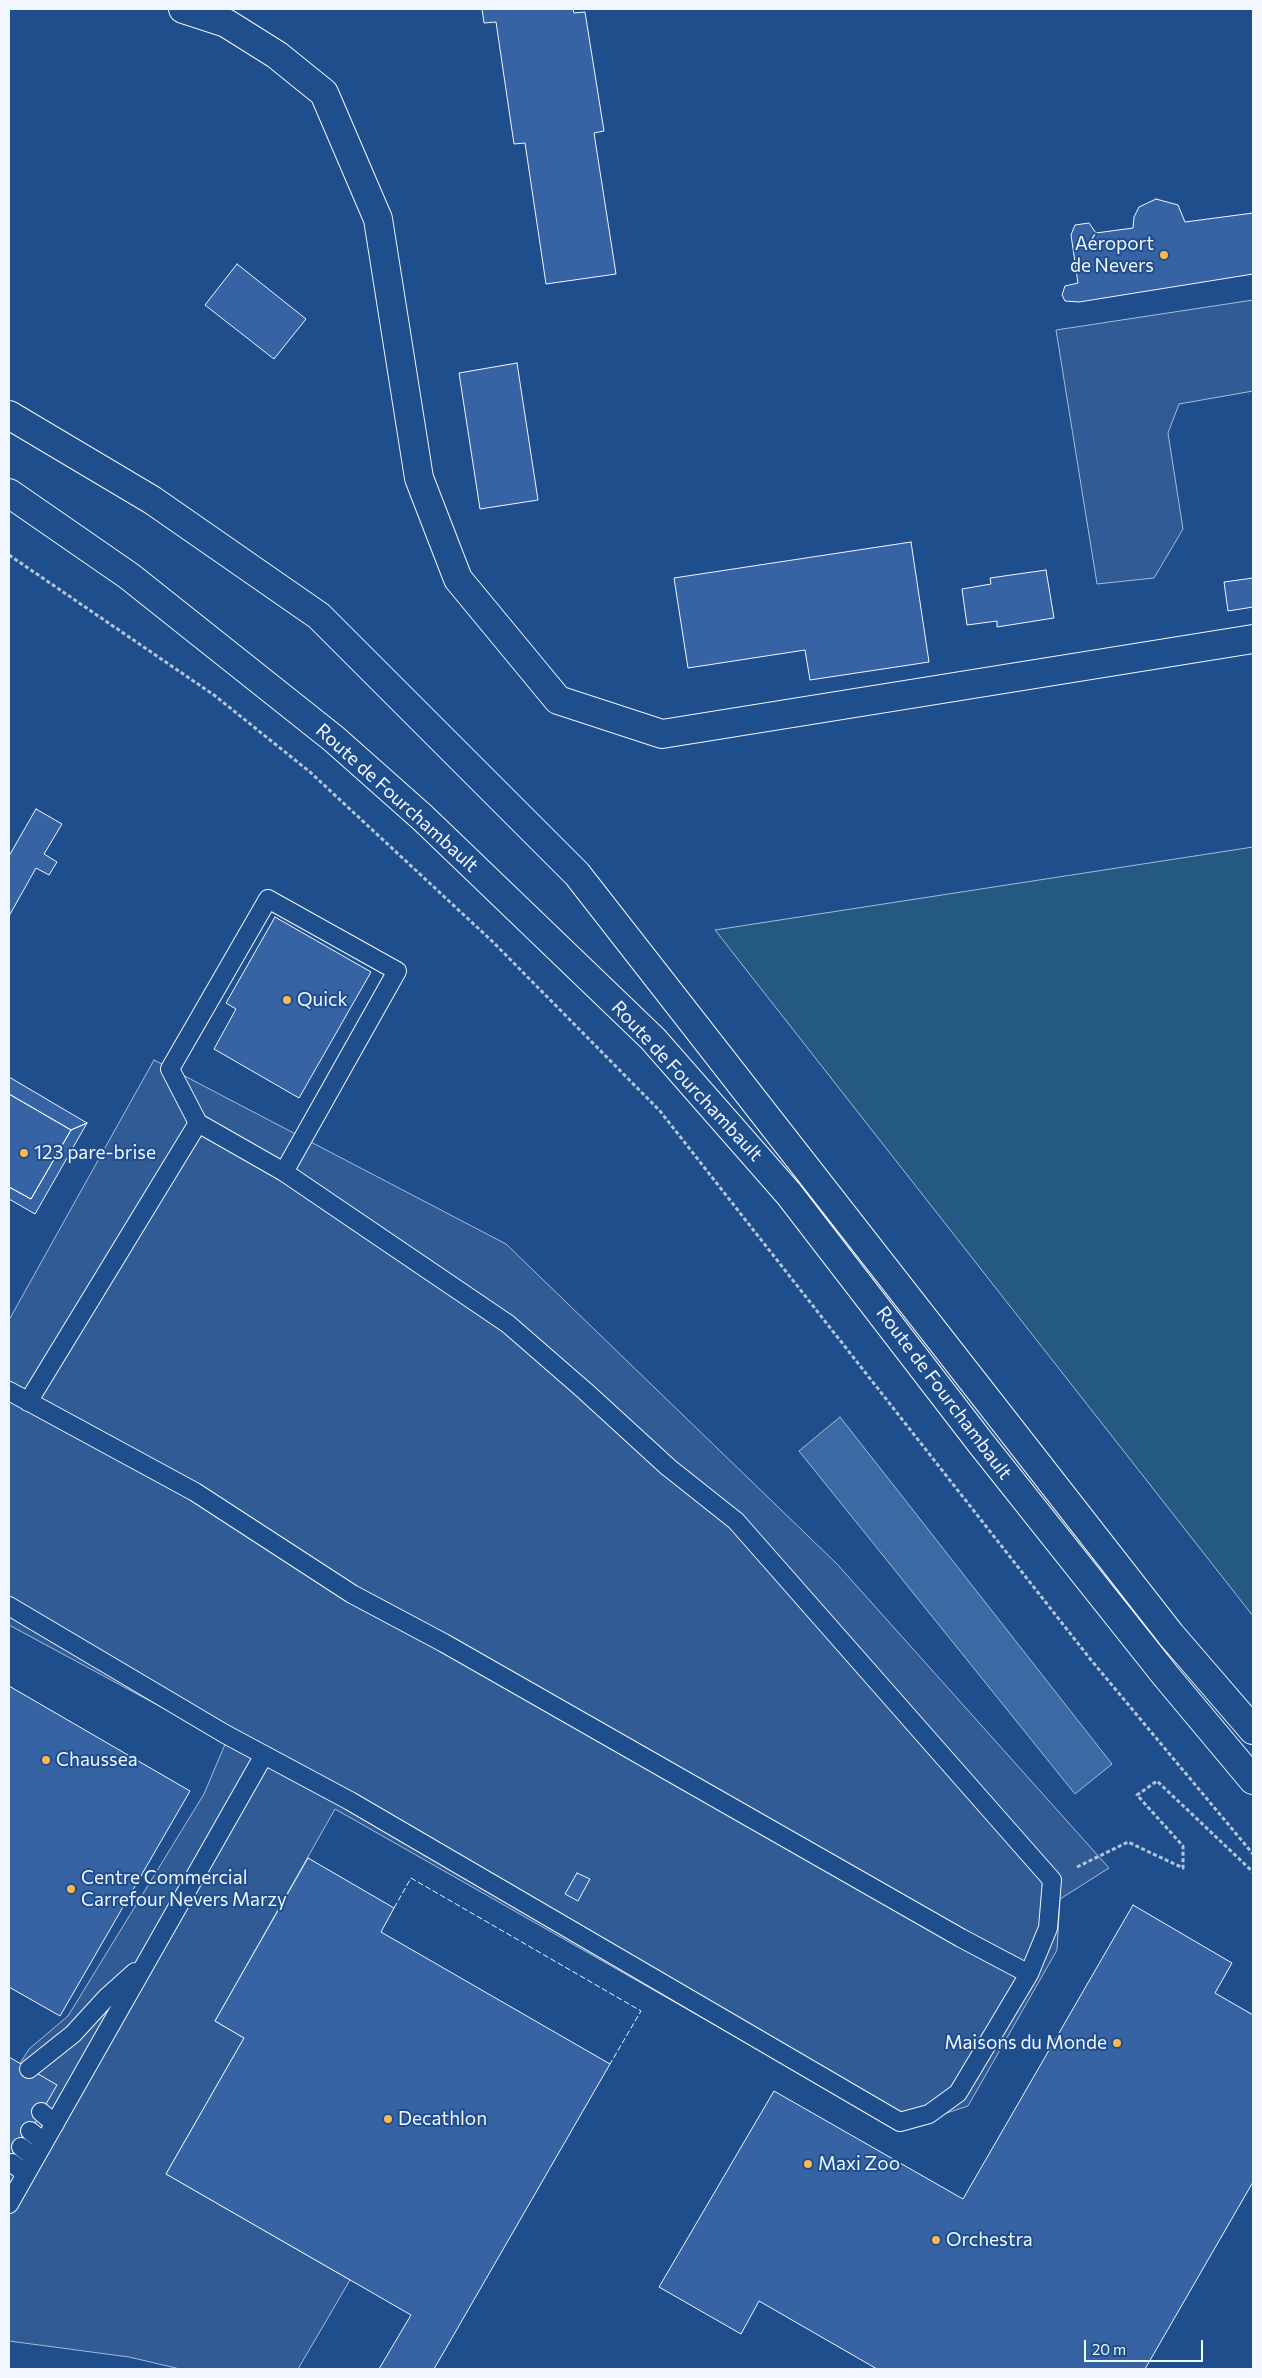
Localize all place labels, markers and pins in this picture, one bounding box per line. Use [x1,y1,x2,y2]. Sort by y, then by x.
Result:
place label: Aéroport de Nevers [1070,233,1154,277]
marker: Aéroport de Nevers [1158,249,1170,261]
place label: Quick [297,989,348,1011]
marker: Quick [281,994,293,1006]
place label: 123 pare-brise [34,1142,156,1164]
marker: 123 pare-brise [18,1147,30,1159]
place label: Chaussea [56,1749,138,1771]
marker: Chaussea [40,1754,52,1766]
place label: Centre Commercial Carrefour Nevers Marzy [81,1867,287,1911]
marker: Centre Commercial Carrefour Nevers Marzy [65,1883,77,1895]
place label: Maisons du Monde [944,2032,1107,2054]
marker: Maisons du Monde [1111,2037,1123,2049]
place label: Decathlon [398,2108,487,2130]
marker: Decathlon [382,2113,394,2125]
place label: Maxi Zoo [818,2153,900,2175]
marker: Maxi Zoo [802,2158,814,2170]
place label: Orchestra [946,2229,1033,2251]
marker: Orchestra [930,2234,942,2246]

